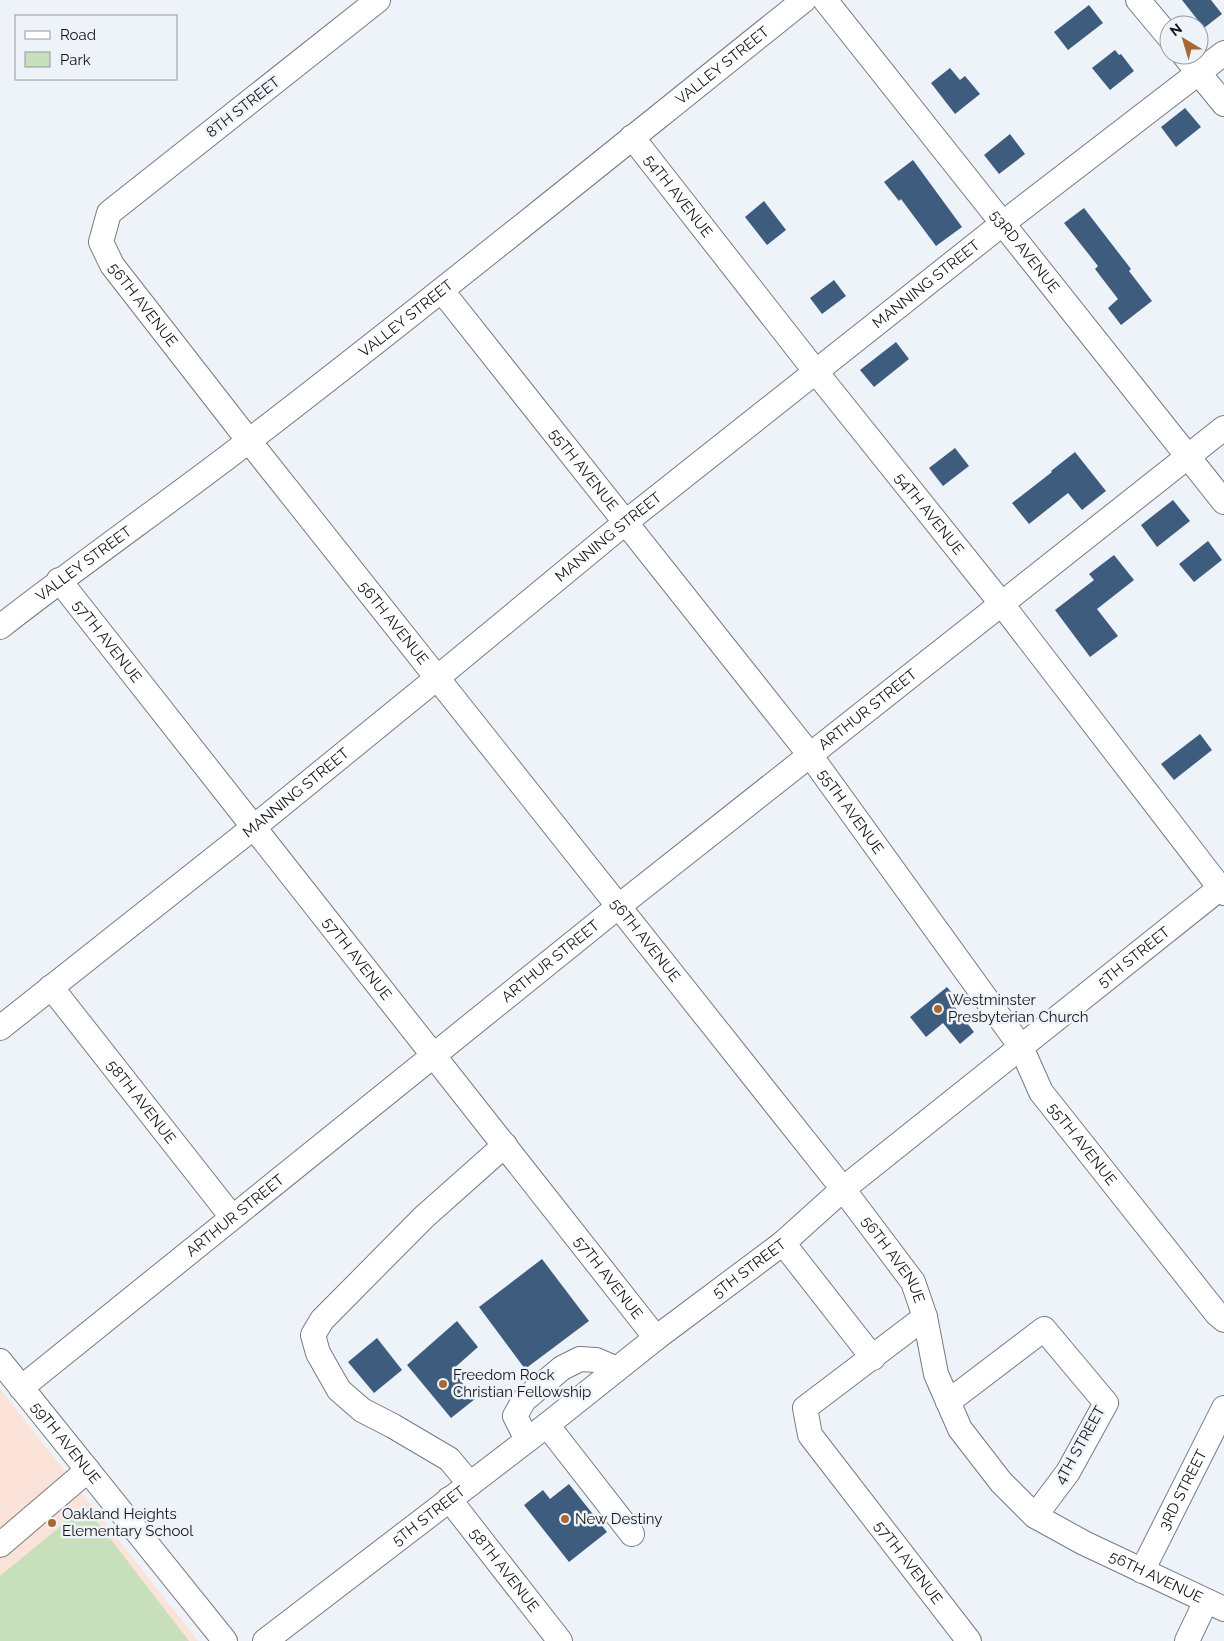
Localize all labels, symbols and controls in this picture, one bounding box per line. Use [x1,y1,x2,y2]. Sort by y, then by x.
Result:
legend [15,15,178,80]
north arrow [1159,15,1209,65]
text: N [1167,20,1185,39]
street label: VALLEY STREET [672,23,773,108]
text: Road [60,26,96,44]
text: Park [60,51,91,69]
street label: 8TH STREET [203,73,283,141]
street label: 54TH AVENUE [640,151,716,241]
street label: 53RD AVENUE [986,206,1063,296]
street label: MANNING STREET [869,236,983,332]
street label: 56TH AVENUE [105,259,181,350]
street label: VALLEY STREET [355,276,457,361]
street label: 55TH AVENUE [545,425,622,514]
street label: 54TH AVENUE [891,469,968,558]
street label: MANNING STREET [552,488,665,586]
street label: VALLEY STREET [32,522,135,605]
street label: 56TH AVENUE [355,578,432,668]
street label: 57TH AVENUE [69,596,145,686]
street label: ARTHUR STREET [815,665,921,754]
street label: MANNING STREET [239,744,353,841]
street label: 55TH AVENUE [814,766,888,857]
street label: 56TH AVENUE [607,895,684,985]
street label: 57TH AVENUE [319,914,395,1004]
street label: ARTHUR STREET [498,916,603,1006]
street label: 5TH STREET [1094,923,1174,991]
place label: Westminster Presbyterian Church [948,991,1088,1026]
marker: Westminster Presbyterian Church [932,1003,944,1015]
street label: 58TH AVENUE [103,1056,180,1147]
street label: 55TH AVENUE [1044,1099,1120,1189]
street label: ARTHUR STREET [183,1171,288,1260]
street label: 56TH AVENUE [858,1213,928,1305]
street label: 57TH AVENUE [570,1233,647,1323]
street label: 5TH STREET [709,1235,789,1302]
place label: Freedom Rock Christian Fellowship [453,1366,591,1401]
marker: Freedom Rock Christian Fellowship [437,1378,449,1390]
street label: 59TH AVENUE [27,1398,104,1488]
street label: 4TH STREET [1051,1403,1109,1487]
street label: 3RD STREET [1155,1446,1211,1533]
street label: 5TH STREET [388,1482,469,1549]
place label: Oakland Heights Elementary School [62,1505,194,1540]
place label: New Destiny [575,1510,662,1528]
marker: New Destiny [559,1513,571,1525]
marker: Oakland Heights Elementary School [46,1517,58,1529]
street label: 57TH AVENUE [871,1517,946,1608]
street label: 58TH AVENUE [466,1524,543,1615]
street label: 56TH AVENUE [1106,1547,1206,1607]

